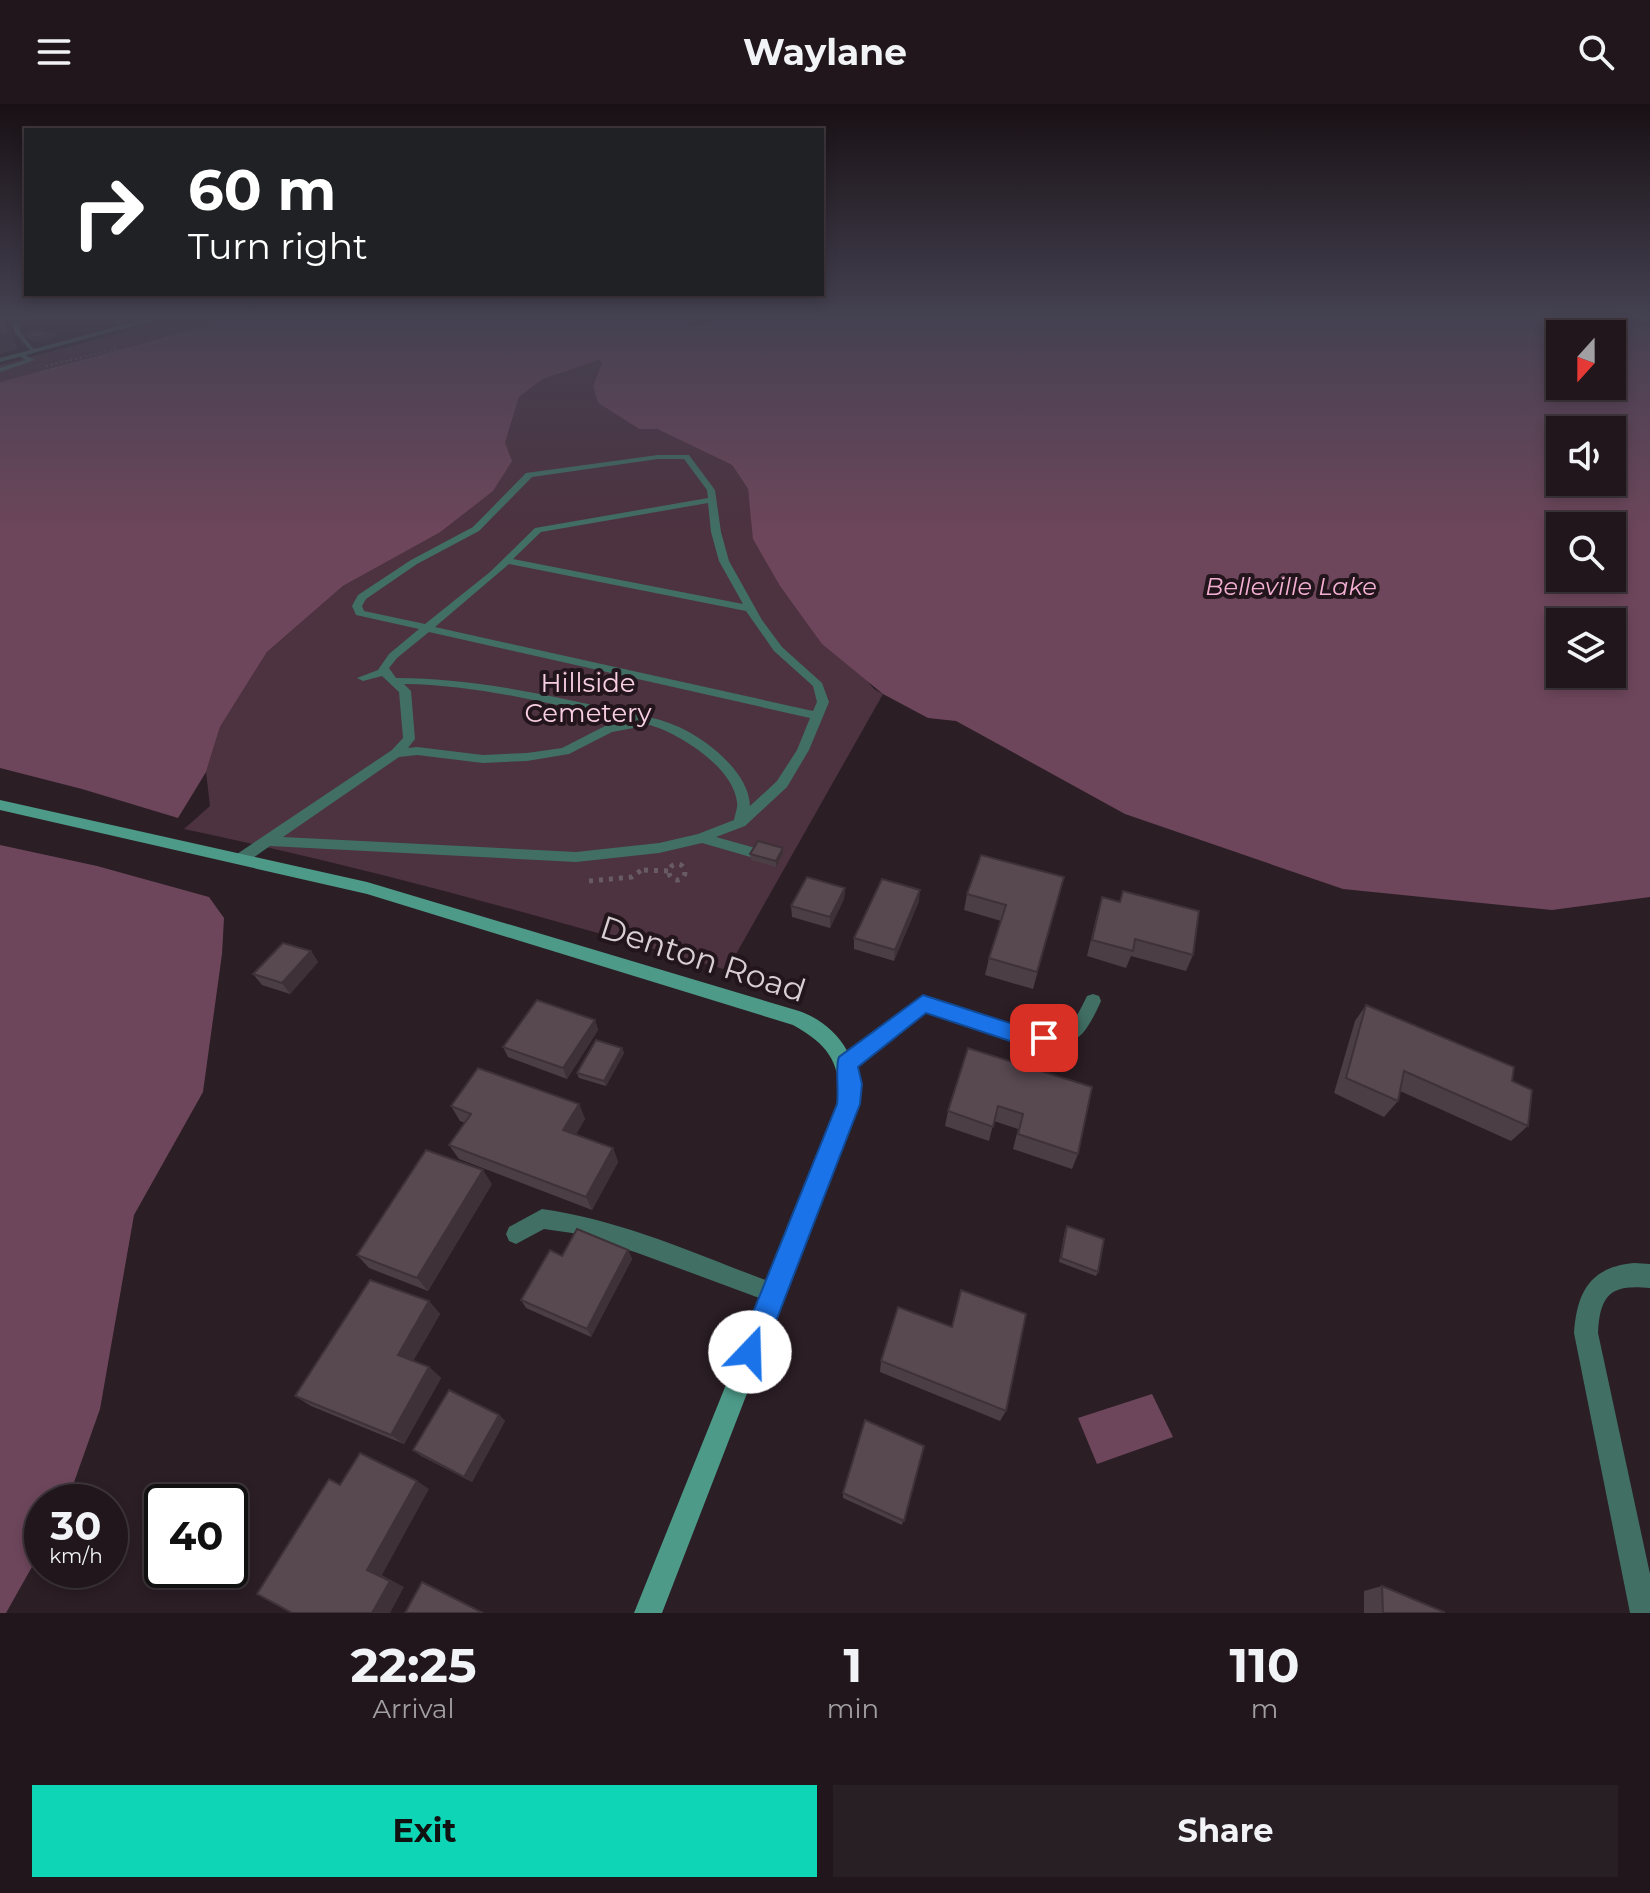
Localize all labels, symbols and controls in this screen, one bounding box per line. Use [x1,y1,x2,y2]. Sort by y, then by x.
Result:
icon: menu [32,30,76,74]
text: Waylane [743,30,907,74]
icon: search [1574,30,1618,74]
text: 60 m [188,156,336,224]
icon: right [56,160,160,264]
text: Turn right [188,224,368,268]
north arrow [1546,320,1626,400]
map controls [1546,320,1626,688]
button: sound [1546,416,1626,496]
button: search [1546,512,1626,592]
water label: Belleville Lake [1205,572,1377,601]
button: layers [1546,608,1626,688]
park label: Hillside Cemetery [525,667,652,729]
street label: Denton Road [596,907,811,1010]
pin [1010,1004,1078,1072]
icon: arrive [1022,1016,1066,1060]
position arrow [708,1310,792,1394]
speed limit sign: 40 [144,1484,248,1588]
text: 30 [51,1501,101,1550]
text: km/h [49,1544,103,1568]
text: 22:25 [350,1636,476,1694]
text: 1 [844,1636,862,1694]
text: 110 [1229,1636,1300,1694]
text: Arrival [372,1693,454,1725]
text: min [827,1693,879,1725]
text: m [1251,1693,1278,1725]
button: Exit [32,1785,817,1877]
button: Share [833,1785,1618,1877]

